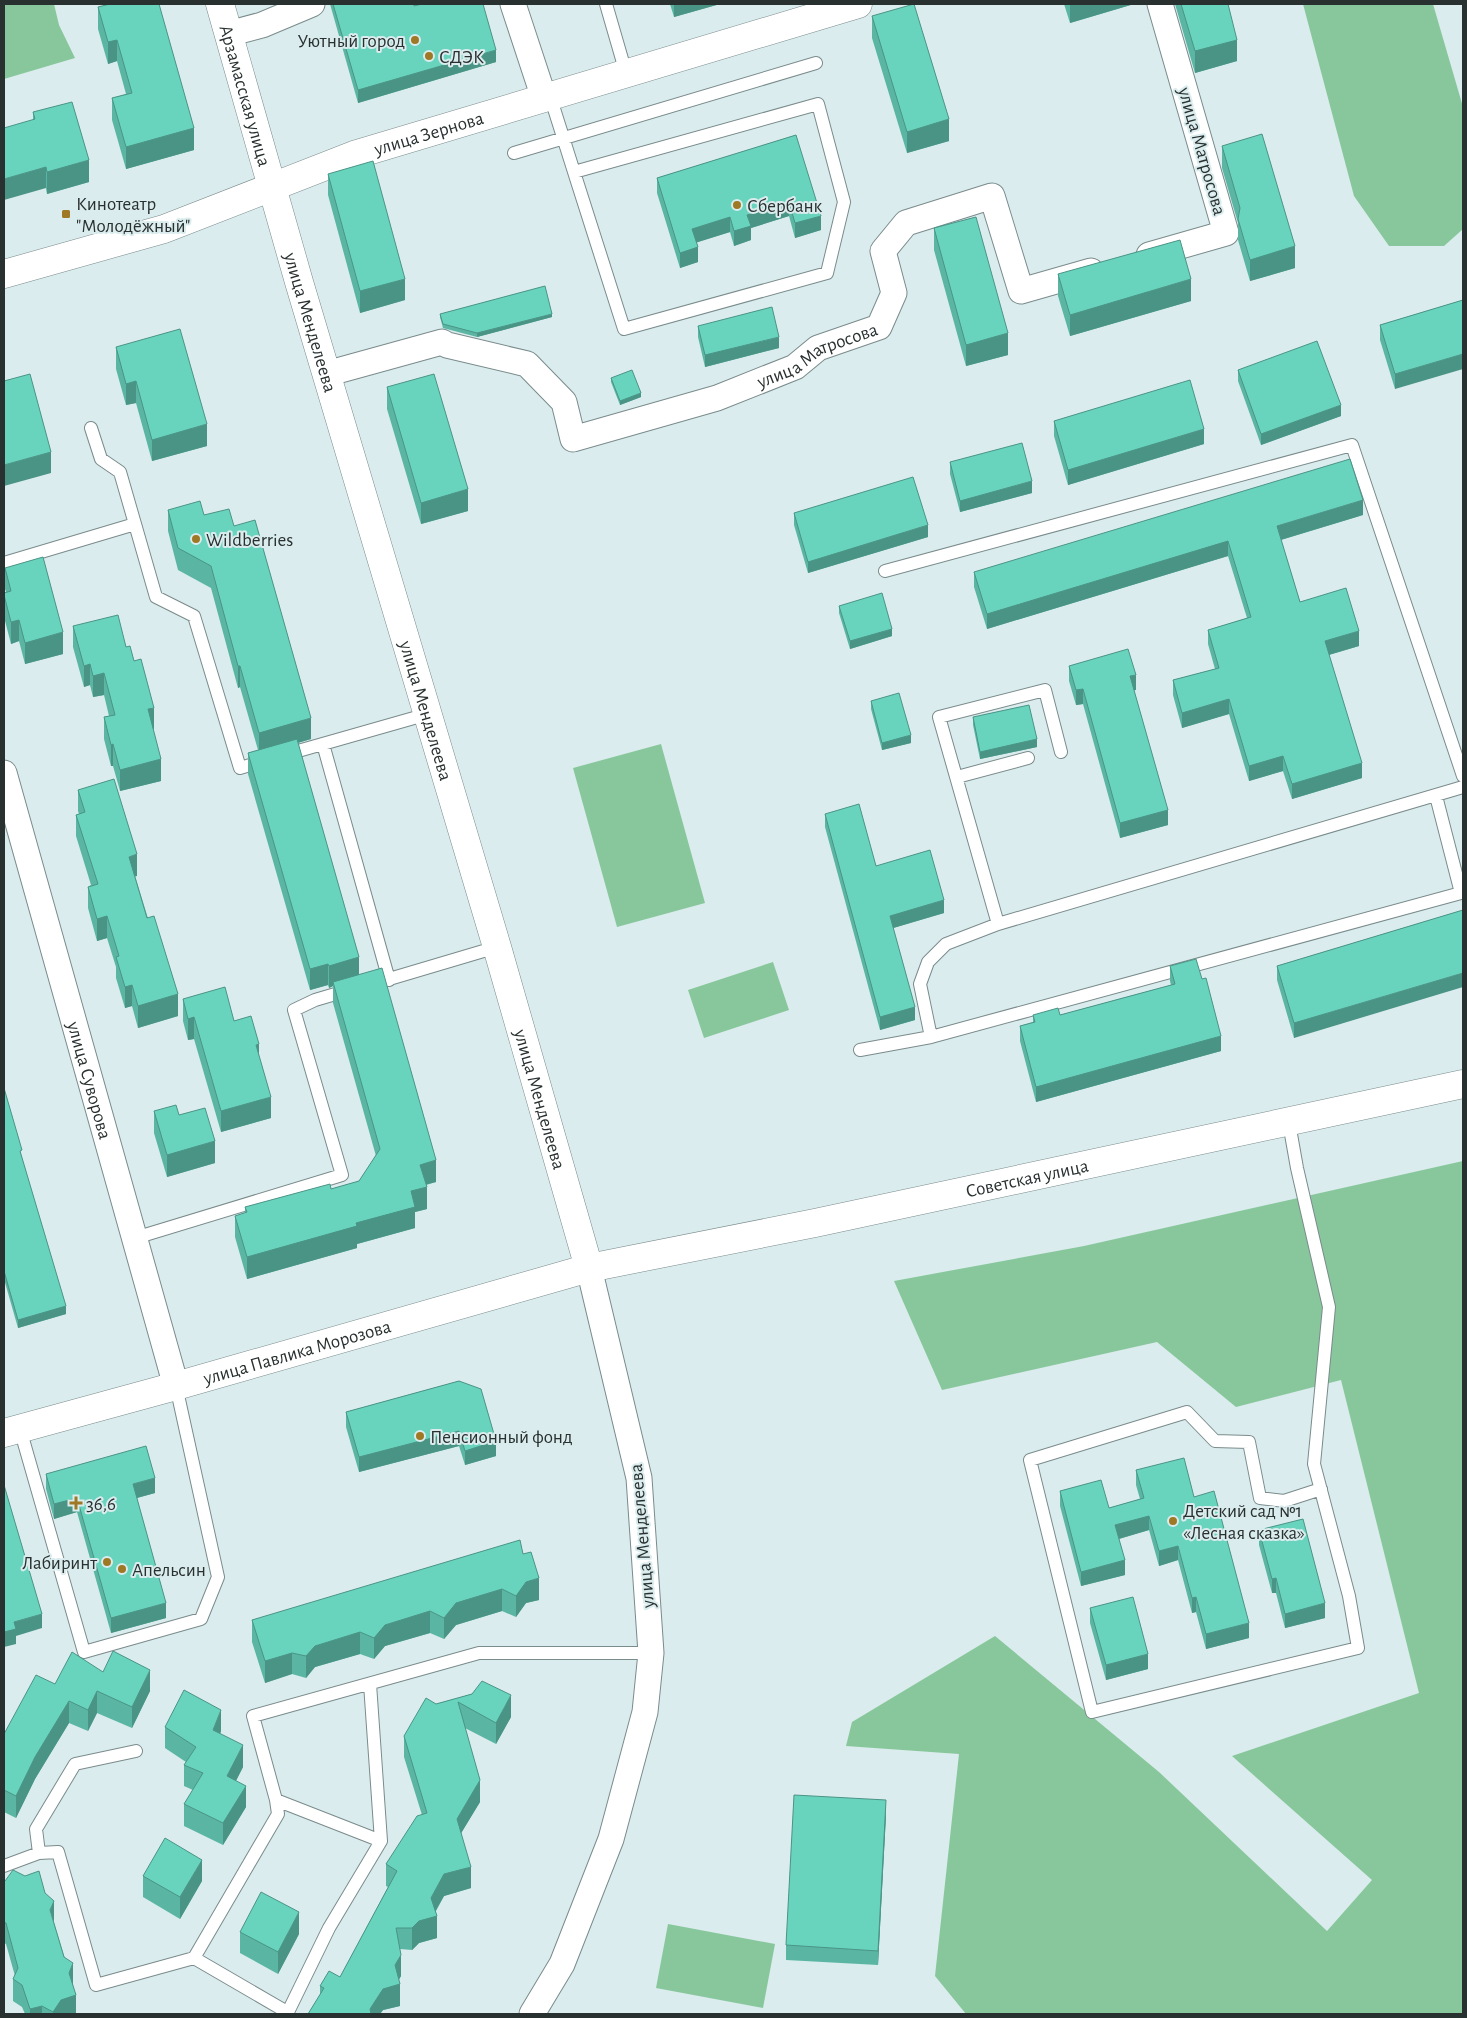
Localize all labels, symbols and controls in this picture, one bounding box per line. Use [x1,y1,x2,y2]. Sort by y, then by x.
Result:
street label: Арзамасская улица [215,23,274,169]
place label: Уютный город [297,32,405,51]
marker: Уютный город [409,34,421,46]
place label: СДЭК [439,48,484,67]
marker: СДЭК [423,50,435,62]
street label: улица Матросова [1174,84,1229,218]
street label: улица Зернова [371,109,486,160]
place label: Кинотеатр "Молодёжный" [76,195,190,236]
place label: Сбербанк [747,197,823,216]
marker: Сбербанк [731,199,743,211]
marker: Кинотеатр "Молодёжный" [60,208,72,220]
street label: улица Менделеева [280,250,339,395]
street label: улица Матросова [754,320,881,392]
place label: Wildberries [206,531,293,550]
marker: Wildberries [190,533,202,545]
street label: улица Менделеева [395,638,455,783]
street label: улица Суворова [63,1019,114,1142]
street label: улица Менделеева [510,1026,568,1172]
street label: Советская улица [964,1157,1091,1201]
street label: улица Павлика Морозова [200,1317,393,1389]
place label: Пенсионный фонд [430,1428,573,1447]
marker: Пенсионный фонд [414,1430,426,1442]
street label: улица Менделеева [627,1463,658,1610]
place label: 36,6 [86,1495,116,1514]
marker: 36,6 [70,1497,82,1509]
place label: Детский сад №1 «Лесная сказка» [1183,1502,1305,1543]
marker: Детский сад №1 «Лесная сказка» [1167,1515,1179,1527]
place label: Лабиринт [22,1554,97,1573]
marker: Лабиринт [101,1556,113,1568]
place label: Апельсин [132,1561,206,1580]
marker: Апельсин [116,1563,128,1575]

